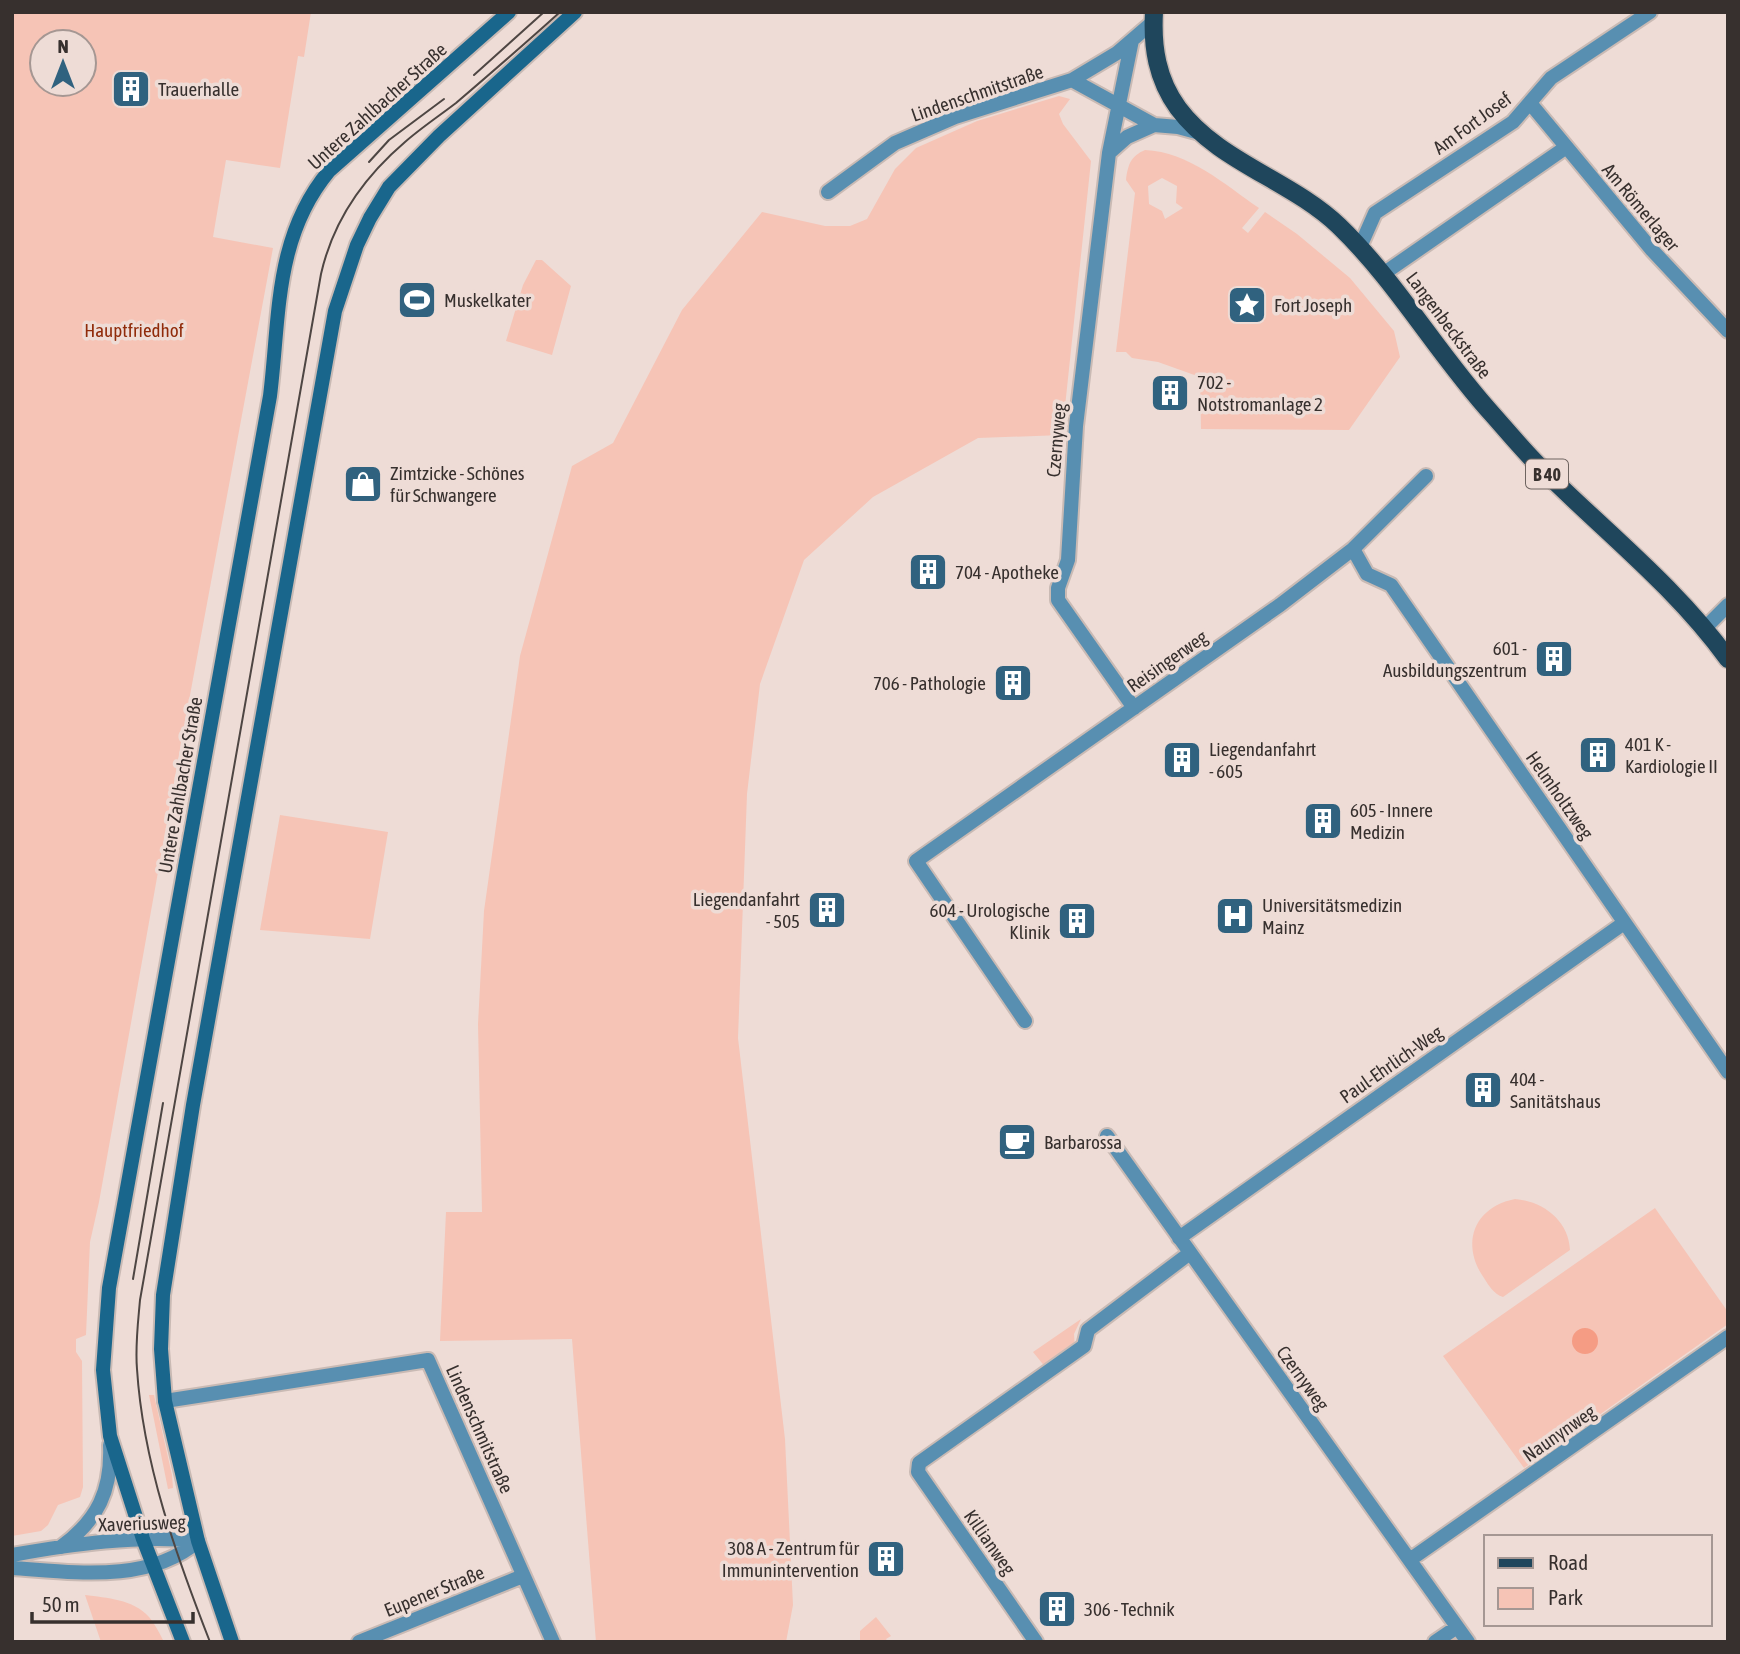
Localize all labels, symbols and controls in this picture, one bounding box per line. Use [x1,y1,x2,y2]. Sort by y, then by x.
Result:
north arrow [28,28,98,98]
text: N [57,35,69,57]
street label: Untere Zahlbacher Straße [303,38,451,174]
street label: Lindenschmitstraße [908,60,1046,126]
building icon: Trauerhalle [110,68,152,110]
place label: Trauerhalle [158,78,239,100]
street label: Am Fort Josef [1429,87,1515,159]
street label: Am Römerlager [1598,159,1684,256]
street label: Langenbeckstraße [1402,267,1496,383]
sports icon: Muskelkater [396,279,438,321]
place icon: Fort Joseph [1226,284,1268,326]
place label: Muskelkater [444,289,531,311]
place label: Fort Joseph [1274,294,1352,316]
park label: Hauptfriedhof [84,319,184,341]
place label: 702 - Notstromanlage 2 [1197,371,1323,415]
building icon: 702 - Notstromanlage 2 [1149,372,1191,414]
street label: Czernyweg [1042,401,1070,478]
road number: B 40 [1526,460,1568,488]
place label: Zimtzicke - Schönes für Schwangere [390,462,525,506]
shop icon: Zimtzicke - Schönes für Schwangere [342,463,384,505]
building icon: 704 - Apotheke [907,551,949,593]
place label: 704 - Apotheke [955,561,1059,583]
street label: Reisingerweg [1123,625,1212,697]
place label: 601 - Ausbildungszentrum [1383,637,1527,681]
building icon: 601 - Ausbildungszentrum [1533,638,1575,680]
building icon: 706 - Pathologie [992,662,1034,704]
place label: 706 - Pathologie [873,672,986,694]
street label: Untere Zahlbacher Straße [154,695,206,875]
place label: 401 K - Kardiologie II [1625,733,1718,777]
building icon: 401 K - Kardiologie II [1577,734,1619,776]
place label: Liegendanfahrt - 605 [1209,738,1316,782]
building icon: Liegendanfahrt - 605 [1161,739,1203,781]
street label: Helmholtzweg [1522,747,1599,844]
place label: 605 - Innere Medizin [1350,799,1433,843]
building icon: 605 - Innere Medizin [1302,800,1344,842]
place label: Liegendanfahrt - 505 [693,888,800,932]
building icon: Liegendanfahrt - 505 [806,889,848,931]
place label: Universitätsmedizin Mainz [1262,894,1402,938]
hospital icon: Universitätsmedizin Mainz [1214,895,1256,937]
place label: 604 - Urologische Klinik [930,899,1051,943]
building icon: 604 - Urologische Klinik [1056,900,1098,942]
street label: Paul-Ehrlich-Weg [1336,1020,1447,1107]
place label: 404 - Sanitätshaus [1510,1068,1601,1112]
building icon: 404 - Sanitätshaus [1462,1069,1504,1111]
cafe icon: Barbarossa [996,1121,1038,1163]
place label: Barbarossa [1044,1131,1122,1153]
street label: Czernyweg [1272,1341,1334,1415]
street label: Lindenschmitstraße [442,1361,518,1497]
street label: Naunynweg [1519,1400,1600,1466]
street label: Killianweg [960,1505,1021,1579]
street label: Xaveriusweg [98,1510,187,1536]
legend [1484,1535,1712,1626]
place label: 308 A - Zentrum für Immunintervention [722,1537,859,1581]
building icon: 308 A - Zentrum für Immunintervention [865,1538,907,1580]
text: Road [1548,1550,1588,1574]
street label: Eupener Straße [381,1561,487,1621]
scale bar [32,1580,192,1624]
text: Park [1548,1585,1583,1609]
building icon: 306 - Technik [1036,1588,1078,1630]
text: 50 m [42,1592,80,1616]
place label: 306 - Technik [1084,1598,1175,1620]

